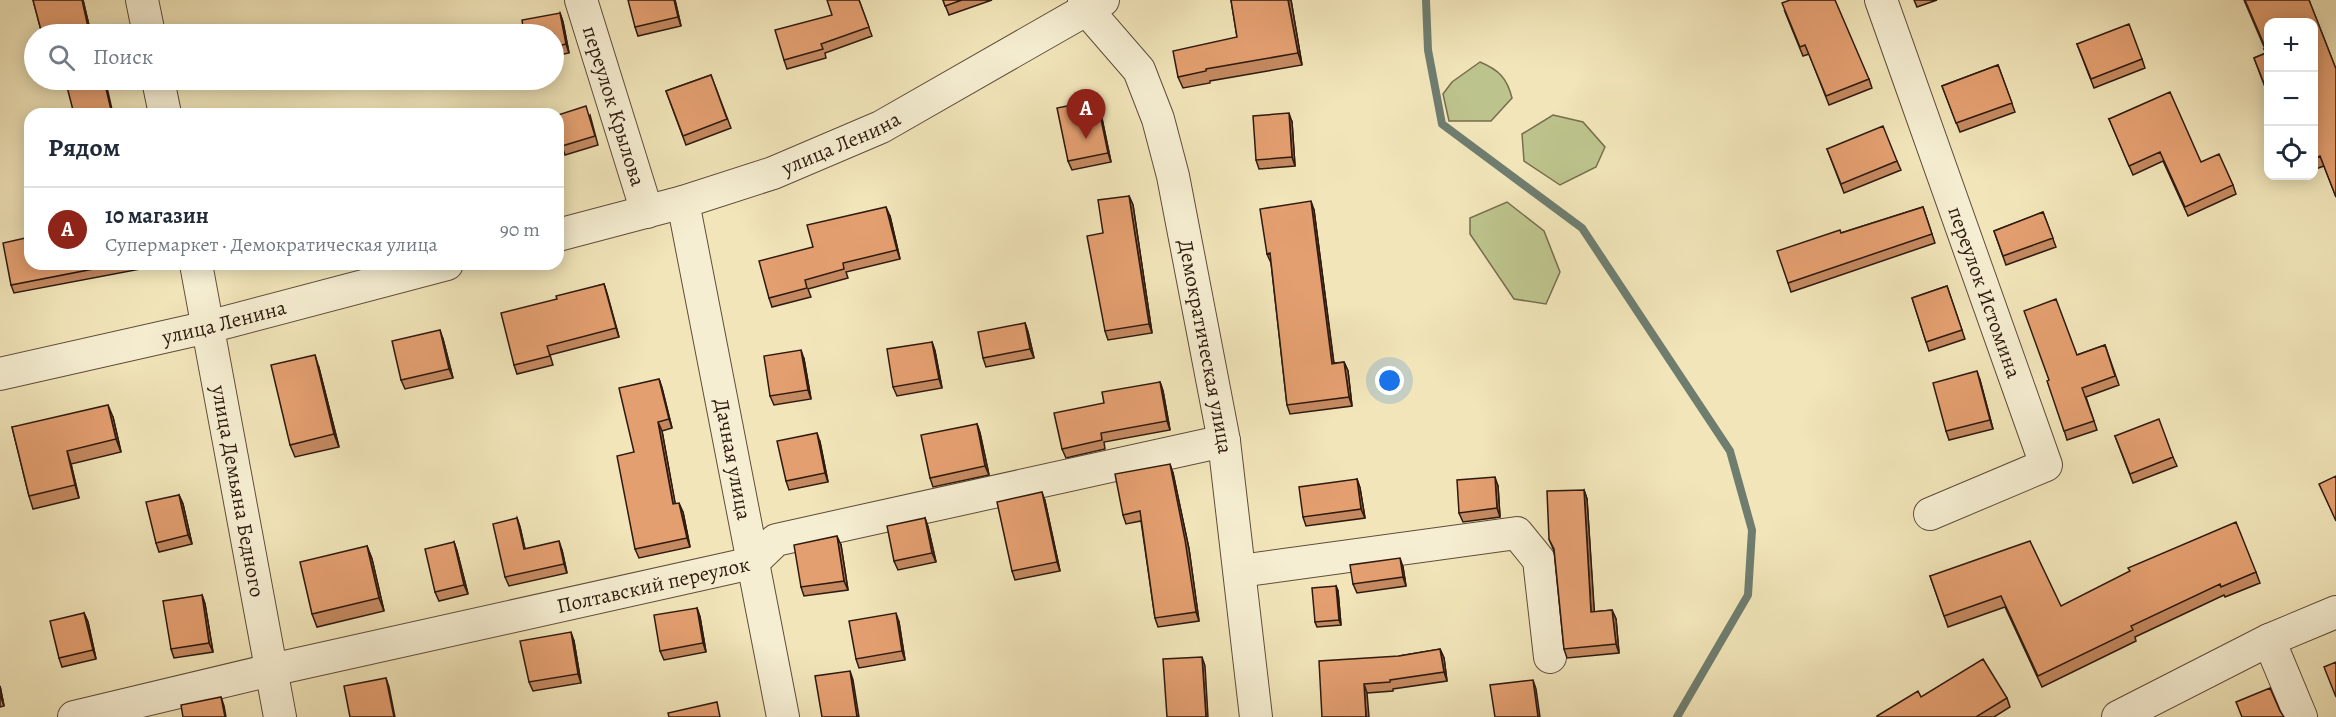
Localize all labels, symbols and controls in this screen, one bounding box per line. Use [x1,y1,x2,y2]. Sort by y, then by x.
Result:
map controls [2264,18,2318,180]
button: + [2264,18,2318,72]
street label: переулок Крылова [576,22,652,190]
search box [24,24,564,90]
icon: search [45,41,78,74]
text: Поиск [93,42,153,72]
button: − [2264,72,2318,126]
pin: A [1066,90,1106,139]
street label: улица Ленина [776,105,906,182]
button: locate [2264,126,2318,180]
text: Рядом [48,130,120,165]
text: 10 магазин [105,201,209,231]
street label: переулок Истомина [1941,202,2028,382]
text: A [61,216,74,243]
text: 90 m [500,216,540,243]
text: Супермаркет · Демократическая улица [105,231,438,258]
street label: Демократическая улица [1171,237,1239,456]
street label: улица Ленина [158,293,290,351]
your location [1375,366,1404,395]
street label: улица Демьяна Бедного [205,382,271,599]
street label: Дачная улица [707,396,758,523]
street label: Полтавский переулок [554,550,752,620]

